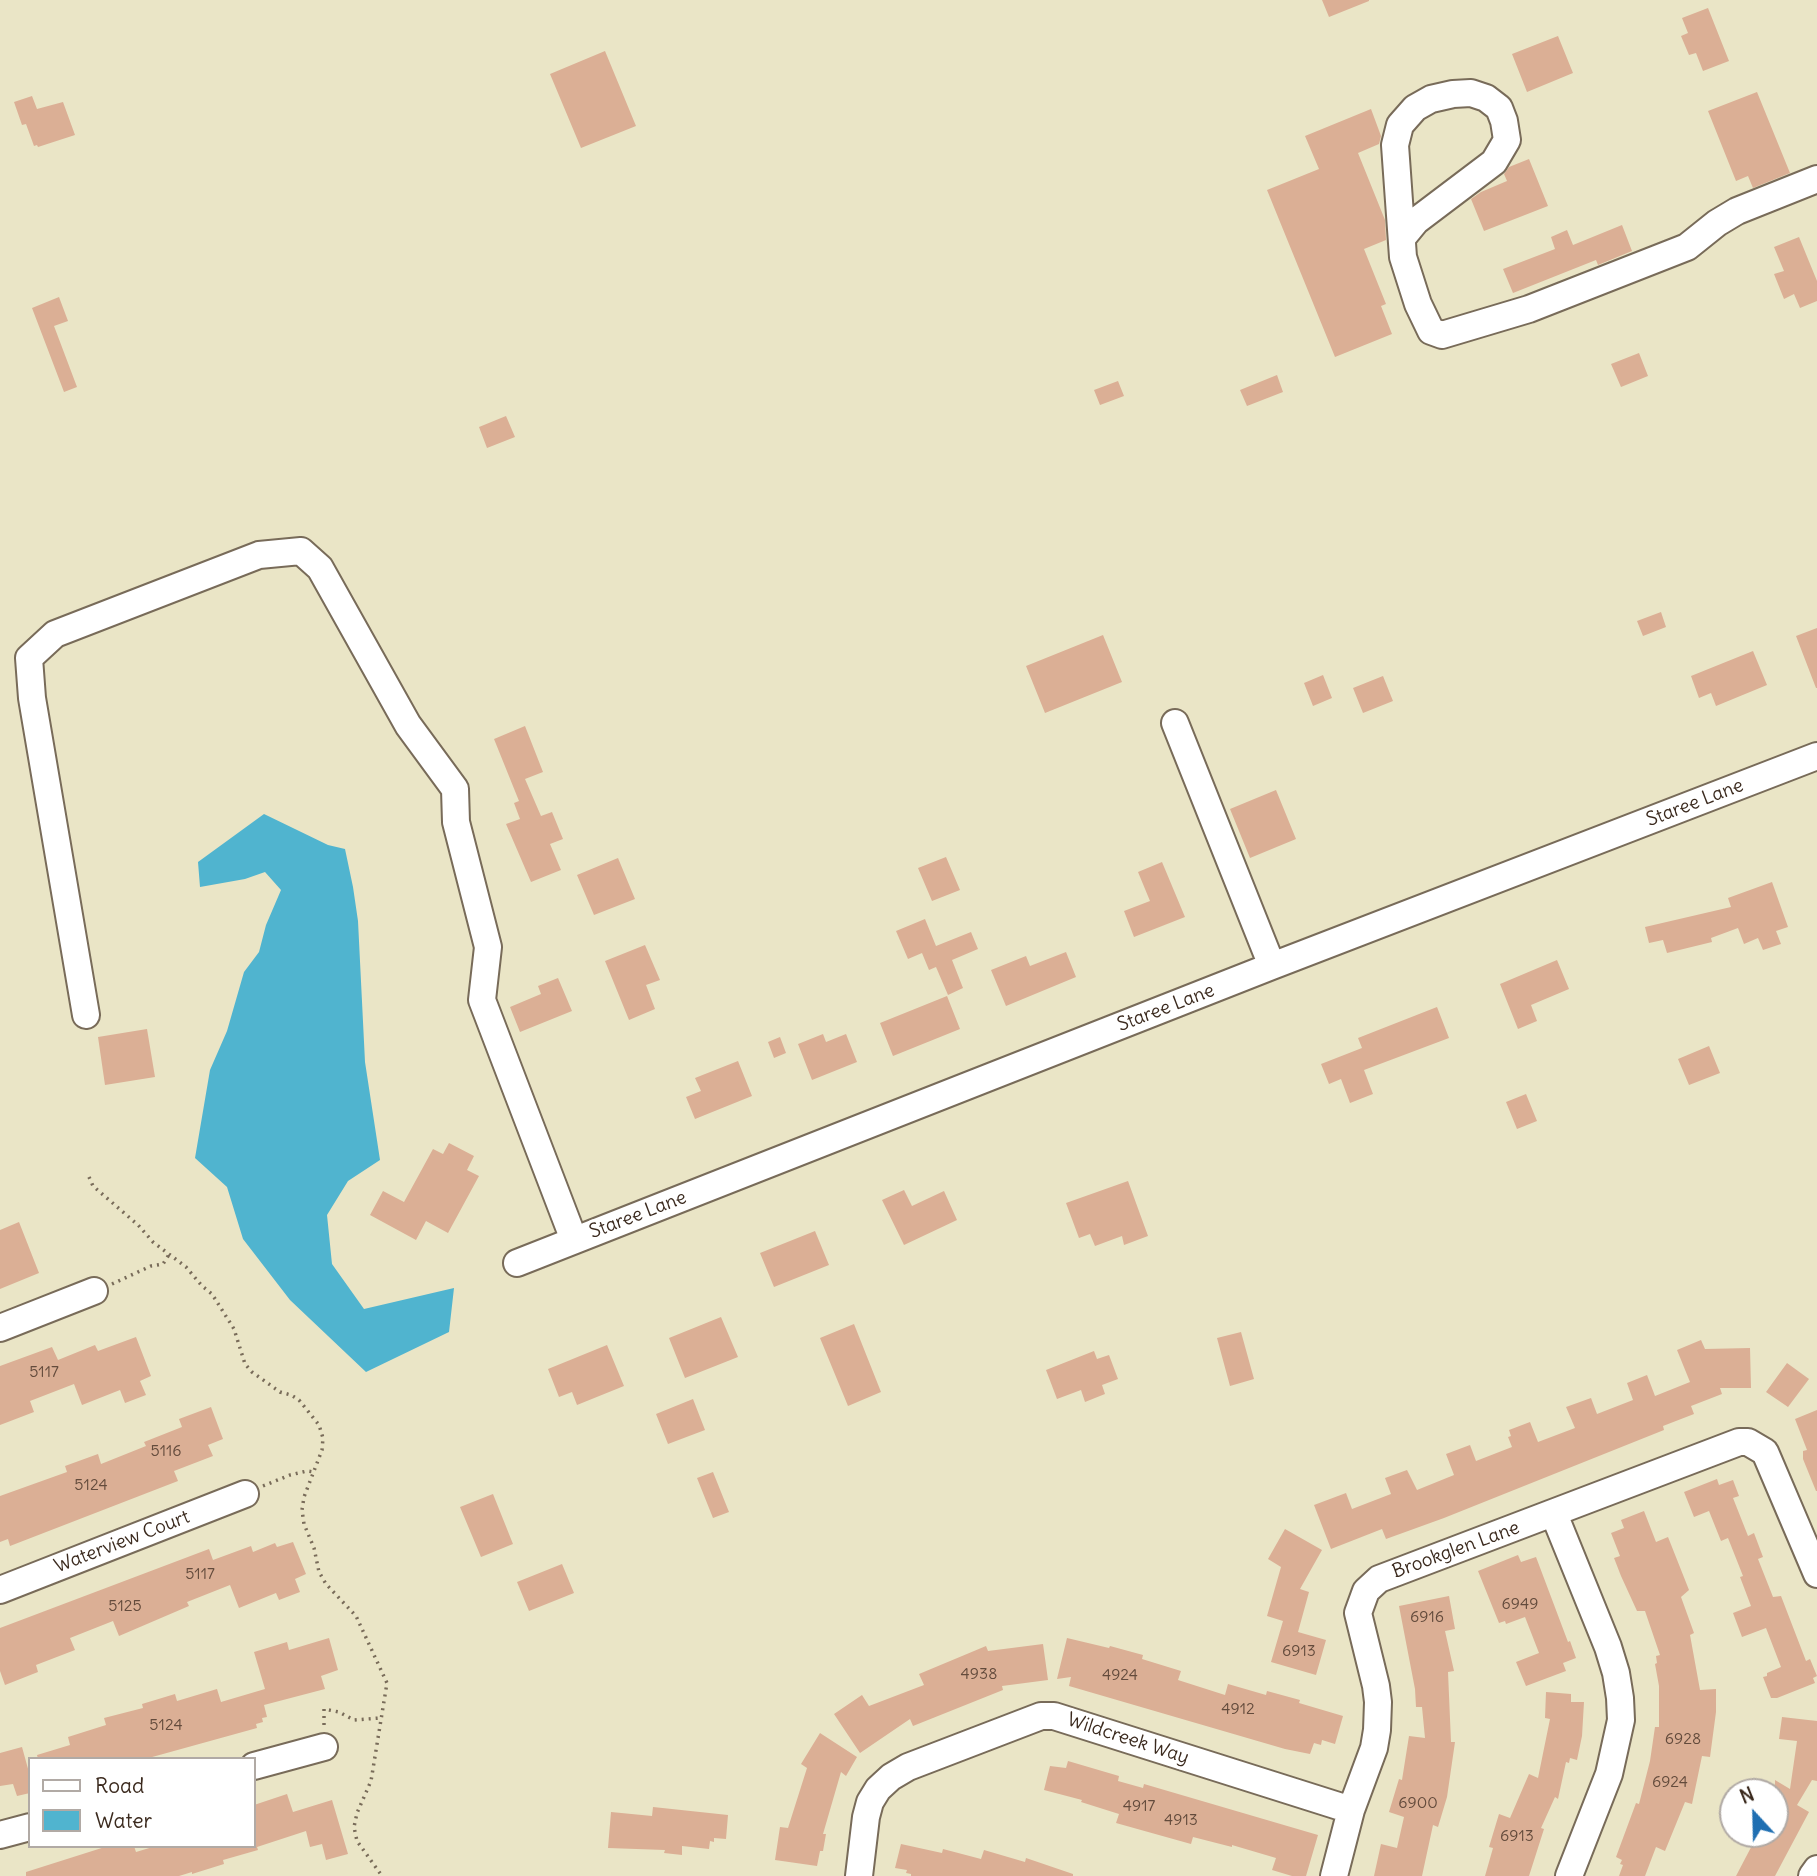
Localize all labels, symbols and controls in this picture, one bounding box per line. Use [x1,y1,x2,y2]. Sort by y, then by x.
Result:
street label: Staree Lane [1643,774,1747,832]
street label: Staree Lane [1114,979,1218,1037]
street label: Staree Lane [586,1186,690,1244]
house number: 5117 [29,1362,59,1382]
house number: 5116 [150,1441,182,1461]
house number: 5124 [74,1475,108,1495]
street label: Waterview Court [51,1506,193,1578]
street label: Brookglen Lane [1389,1516,1523,1584]
house number: 5117 [185,1564,215,1584]
house number: 6949 [1502,1594,1538,1614]
house number: 5125 [108,1596,142,1616]
house number: 6916 [1410,1607,1444,1627]
house number: 6913 [1282,1641,1316,1661]
house number: 4938 [961,1664,997,1684]
house number: 4924 [1102,1665,1138,1685]
house number: 4912 [1221,1699,1255,1719]
street label: Wildcreek Way [1064,1709,1192,1769]
house number: 5124 [149,1715,183,1735]
house number: 6928 [1665,1729,1701,1749]
legend [28,1757,256,1848]
text: Road [95,1772,144,1799]
house number: 6924 [1652,1772,1688,1792]
north arrow [1719,1778,1789,1848]
text: N [1736,1782,1757,1809]
house number: 6900 [1398,1793,1438,1813]
house number: 4917 [1123,1796,1155,1816]
text: Water [95,1807,152,1834]
house number: 4913 [1164,1810,1198,1830]
house number: 6913 [1500,1826,1534,1846]

